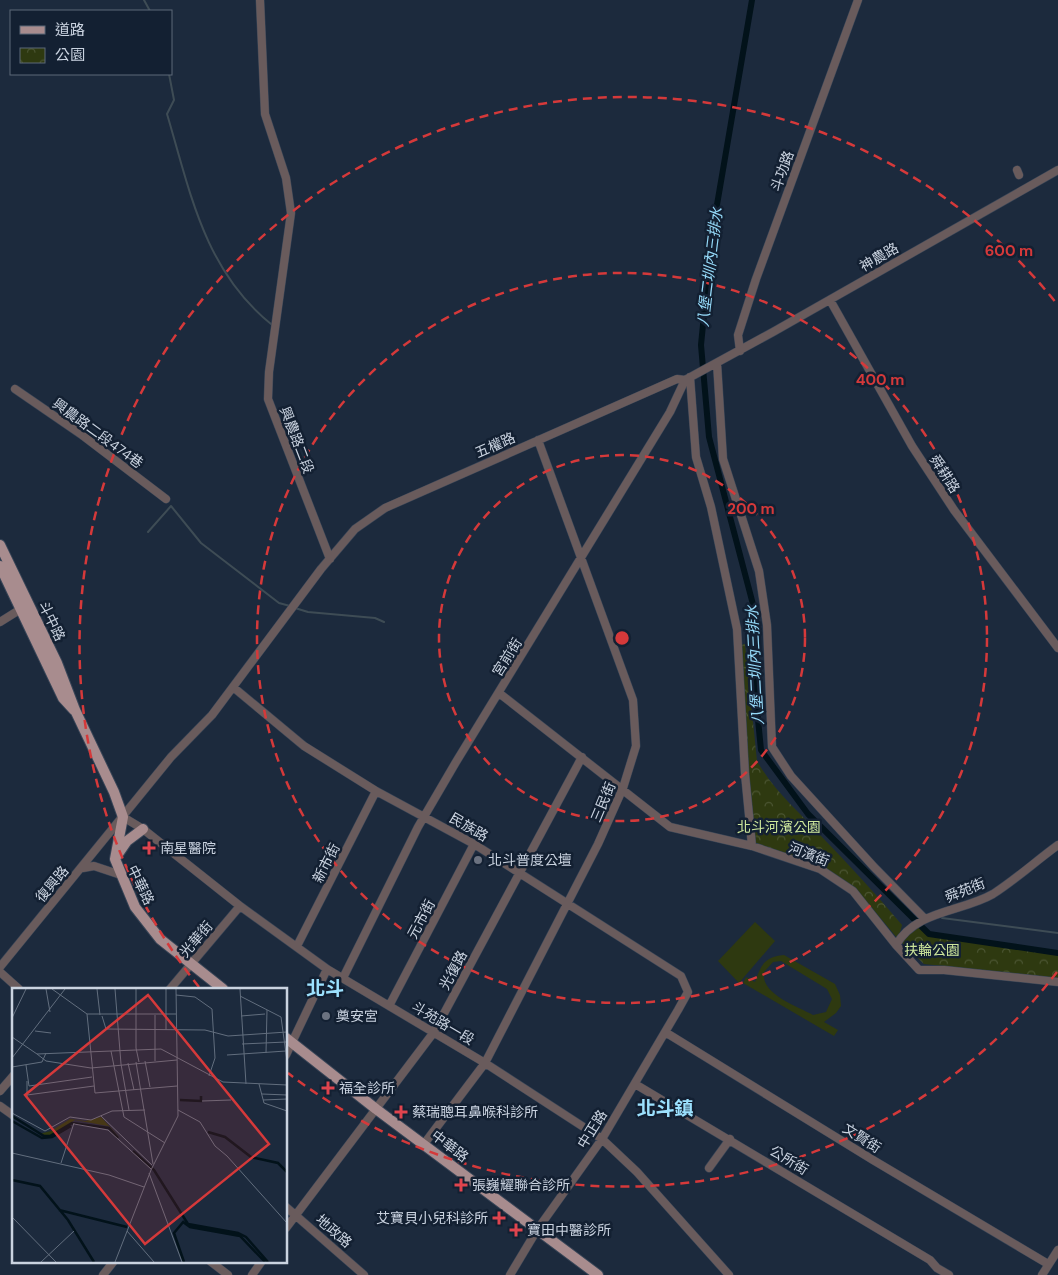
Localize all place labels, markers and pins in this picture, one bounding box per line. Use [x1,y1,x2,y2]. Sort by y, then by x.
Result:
centre of rings [613,629,631,647]
place label: 南星醫院 [160,839,216,857]
marker: 南星醫院 [142,841,156,855]
place label: 北斗普度公壇 [488,851,572,869]
marker: 北斗普度公壇 [472,854,484,866]
place label: 奠安宮 [336,1007,378,1025]
marker: 奠安宮 [320,1010,332,1022]
place label: 福全診所 [339,1079,395,1097]
marker: 福全診所 [321,1081,335,1095]
place label: 蔡瑞聰耳鼻喉科診所 [412,1103,538,1121]
marker: 蔡瑞聰耳鼻喉科診所 [394,1105,408,1119]
place label: 張巍耀聯合診所 [472,1176,570,1194]
marker: 張巍耀聯合診所 [454,1178,468,1192]
place label: 艾寶貝小兒科診所 [376,1209,488,1227]
marker: 艾寶貝小兒科診所 [492,1211,506,1225]
place label: 寶田中醫診所 [527,1221,611,1239]
marker: 寶田中醫診所 [509,1223,523,1237]

